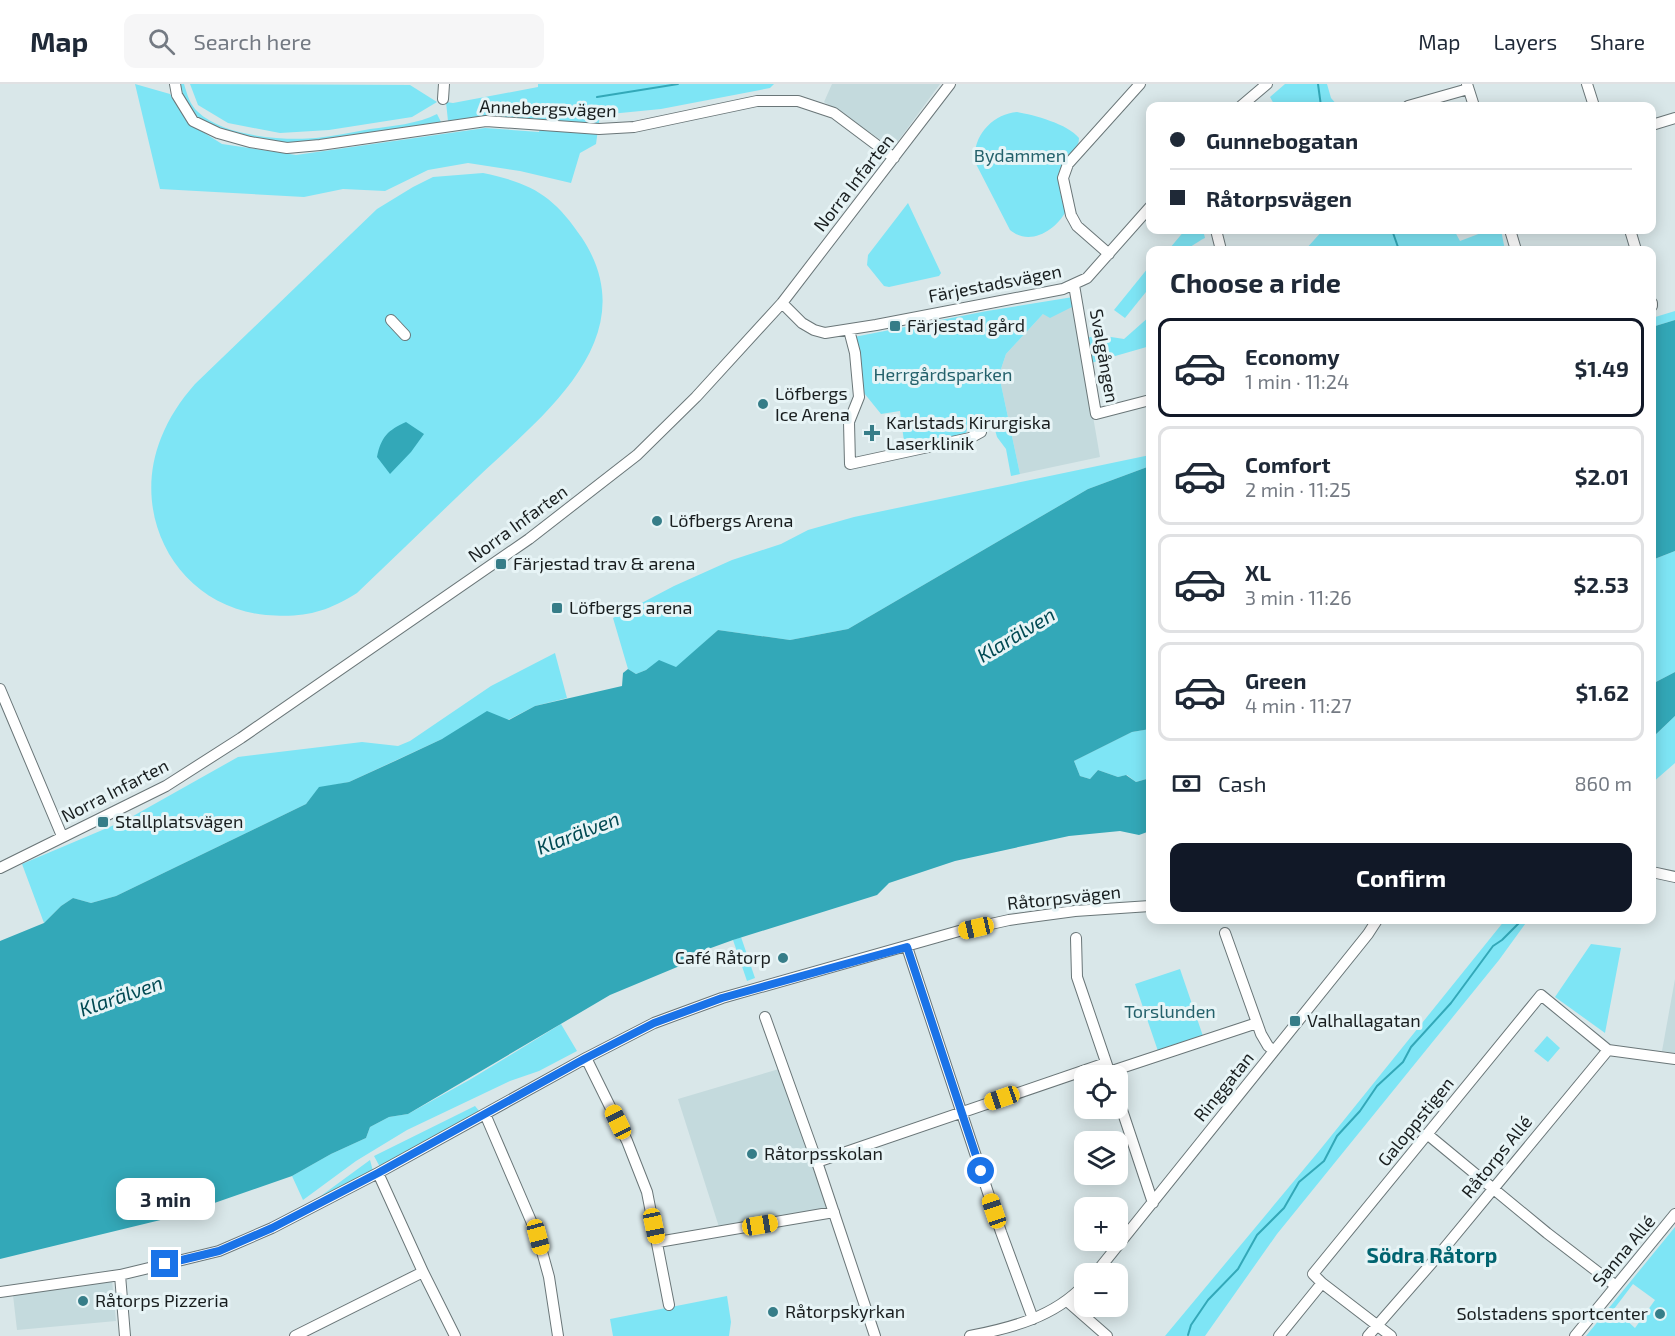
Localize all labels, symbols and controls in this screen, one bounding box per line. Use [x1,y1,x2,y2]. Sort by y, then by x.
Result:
search box [124,14,544,68]
text: Map [30,24,88,58]
icon: search [145,25,178,58]
text: Search here [193,28,312,54]
text: Map [1418,29,1460,54]
text: Layers [1493,29,1557,54]
text: Share [1590,29,1645,54]
street label: Annebergsvägen [479,95,617,121]
text: Gunnebogatan [1206,127,1358,153]
street label: Norra Infarten [808,129,898,235]
park label: Bydammen [974,144,1066,166]
text: Råtorpsvägen [1206,185,1352,211]
street label: Färjestadsvägen [926,259,1063,307]
text: Choose a ride [1170,266,1341,298]
street label: Svalgången [1086,307,1124,405]
place label: Färjestad gård [907,314,1025,336]
marker: Färjestad gård [888,319,902,333]
icon: car [1173,341,1227,395]
text: Economy [1245,343,1340,369]
text: $1.49 [1574,355,1629,381]
park label: Herrgårdsparken [874,363,1012,385]
text: 1 min · 11:24 [1245,369,1349,393]
place label: Löfbergs Ice Arena [775,382,850,425]
marker: Löfbergs Ice Arena [756,397,770,411]
place label: Karlstads Kirurgiska Laserklinik [886,411,1051,454]
marker: Karlstads Kirurgiska Laserklinik [863,424,881,442]
icon: car [1173,449,1227,503]
text: Comfort [1245,451,1330,477]
text: $2.01 [1575,463,1629,489]
text: 2 min · 11:25 [1245,477,1351,501]
street label: Norra Infarten [463,480,571,567]
place label: Löfbergs Arena [669,509,793,531]
marker: Löfbergs Arena [650,514,664,528]
place label: Färjestad trav & arena [513,552,695,574]
marker: Färjestad trav & arena [494,557,508,571]
icon: car [1173,557,1227,611]
text: XL [1245,559,1271,585]
text: $2.53 [1573,571,1629,597]
text: 3 min · 11:26 [1245,585,1352,609]
place label: Löfbergs arena [569,596,692,618]
marker: Löfbergs arena [550,601,564,615]
water label: Klarälven [972,602,1059,667]
icon: car [1173,665,1227,719]
text: Green [1245,667,1307,693]
text: $1.62 [1576,679,1629,705]
text: 4 min · 11:27 [1245,693,1352,717]
street label: Norra Infarten [57,754,172,827]
icon: cash [1170,767,1203,800]
text: Cash [1218,770,1267,796]
text: 860 m [1574,771,1632,795]
water label: Klarälven [533,805,622,859]
place label: Stallplatsvägen [115,810,243,832]
marker: Stallplatsvägen [96,815,110,829]
button: Confirm [1170,843,1632,912]
street label: Råtorpsvägen [1006,880,1122,914]
car [956,915,996,941]
place label: Café Råtorp [675,946,771,968]
marker: Café Råtorp [776,951,790,965]
water label: Klarälven [76,970,166,1021]
park label: Torslunden [1124,1000,1216,1022]
place label: Valhallagatan [1307,1009,1421,1031]
marker: Valhallagatan [1288,1014,1302,1028]
street label: Ringgatan [1189,1047,1258,1126]
map controls [1074,1065,1128,1317]
button: locate [1074,1065,1128,1119]
street label: Galoppstigen [1373,1072,1458,1170]
car [982,1084,1022,1112]
car [602,1102,634,1142]
street label: Råtorps Allé [1456,1111,1536,1202]
button: layers [1074,1131,1128,1185]
place label: Råtorpsskolan [764,1142,883,1164]
marker: Råtorpsskolan [745,1147,759,1161]
route start [967,1157,994,1184]
callout: 3 min [116,1177,214,1219]
text: 3 min [140,1187,191,1211]
car [980,1191,1008,1231]
button: + [1074,1197,1128,1251]
car [641,1207,667,1245]
street label: Sanna Allé [1587,1210,1659,1290]
car [741,1213,779,1237]
car [525,1217,551,1257]
district label: Södra Råtorp [1367,1242,1497,1267]
route end [151,1250,178,1277]
button: − [1074,1263,1128,1317]
place label: Råtorps Pizzeria [95,1289,229,1311]
marker: Råtorps Pizzeria [76,1294,90,1308]
place label: Råtorpskyrkan [785,1300,905,1322]
place label: Solstadens sportcenter [1456,1302,1648,1324]
marker: Råtorpskyrkan [766,1305,780,1319]
marker: Solstadens sportcenter [1653,1307,1667,1321]

